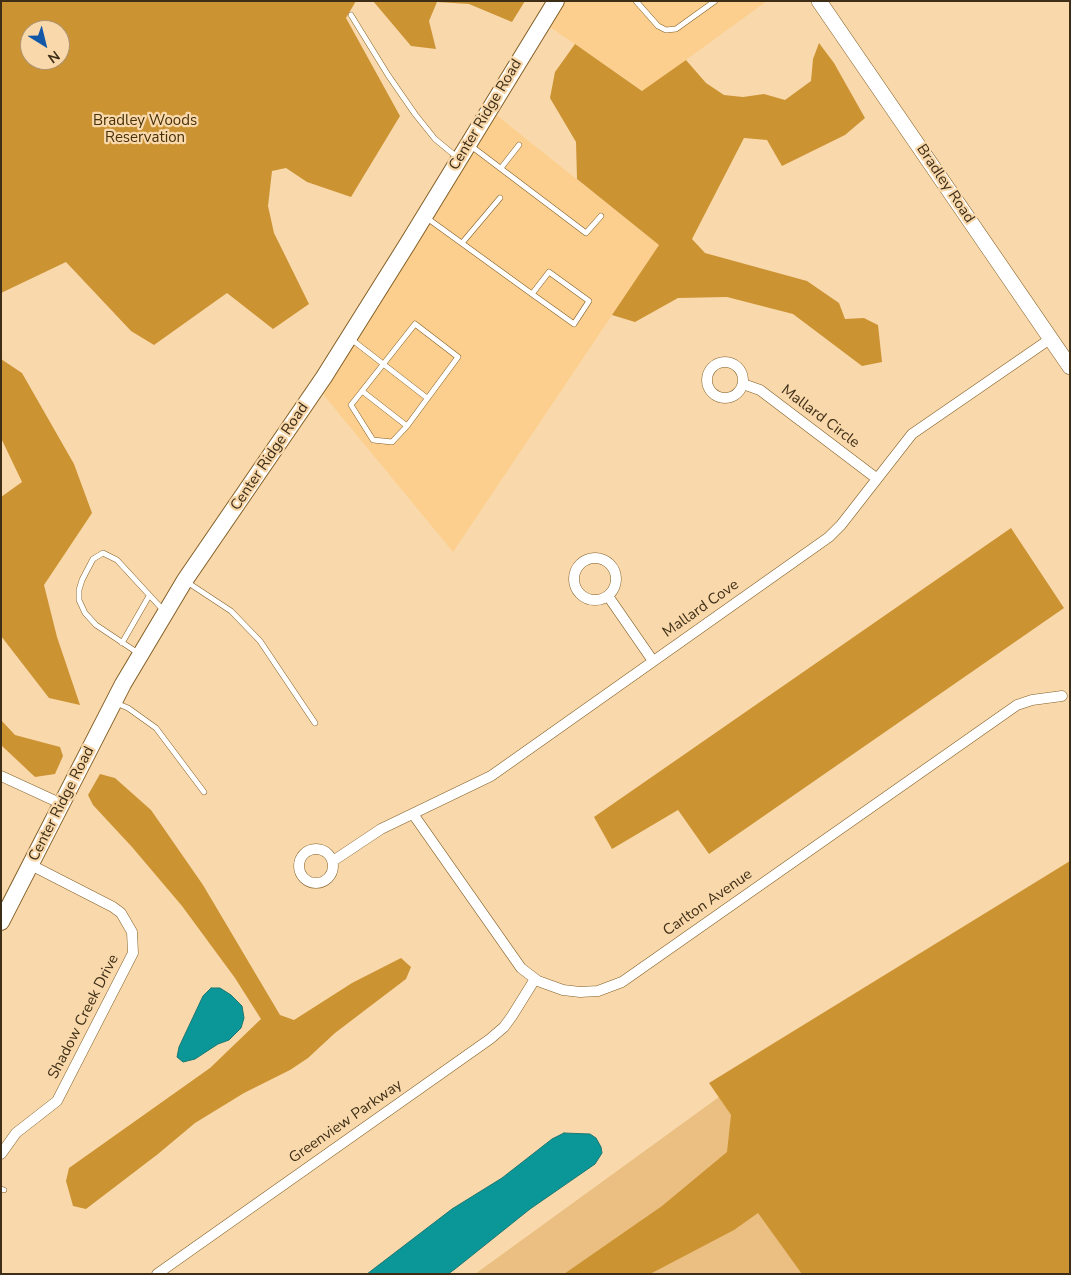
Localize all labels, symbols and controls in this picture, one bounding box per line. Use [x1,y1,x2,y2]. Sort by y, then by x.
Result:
north arrow [20,20,70,70]
text: N [44,46,63,67]
street label: Center Ridge Road [446,56,526,174]
park label: Bradley Woods Reservation [93,112,197,147]
street label: Bradley Road [912,141,978,227]
street label: Mallard Circle [777,382,863,452]
street label: Center Ridge Road [227,400,313,514]
street label: Mallard Cove [659,576,743,642]
street label: Center Ridge Road [25,744,99,864]
street label: Carlton Avenue [660,866,756,940]
street label: Shadow Creek Drive [45,952,123,1082]
street label: Greenview Parkway [286,1076,406,1168]

